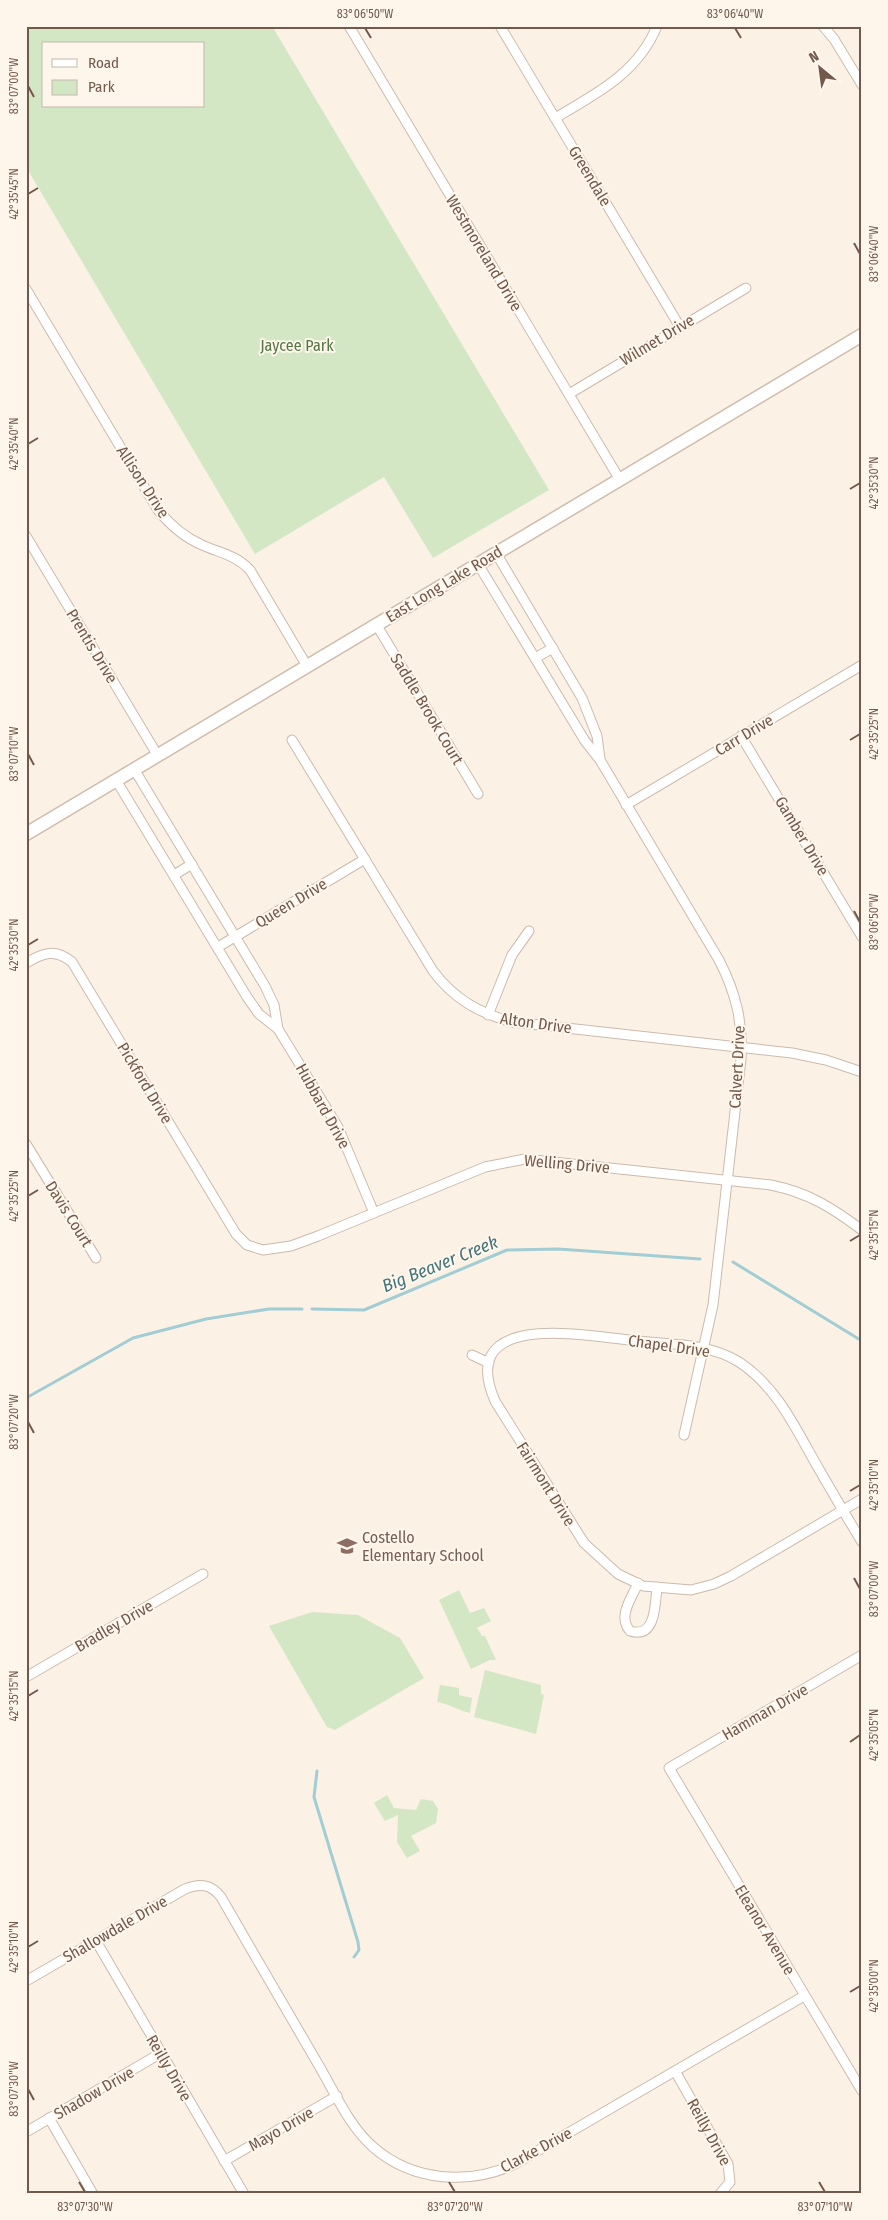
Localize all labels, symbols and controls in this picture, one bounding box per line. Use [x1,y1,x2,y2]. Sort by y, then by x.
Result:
text: 83°06'50"W [337,7,393,21]
text: 83°06'40"W [707,7,763,21]
legend [42,42,205,108]
north arrow [796,42,846,92]
text: N [806,48,822,67]
text: Road [88,54,119,72]
text: 83°07'00"W [7,58,21,114]
text: Park [88,78,115,96]
street label: Greendale [565,142,615,210]
text: 42°35'45"N [7,168,21,220]
street label: Westmoreland Drive [442,191,526,315]
text: 83°06'40"W [867,226,881,282]
street label: Wilmet Drive [616,310,698,370]
park label: Jaycee Park [260,336,334,355]
text: 42°35'40"N [7,418,21,470]
street label: Allison Drive [113,442,173,522]
text: 42°35'30"N [867,457,881,509]
street label: East Long Lake Road [382,542,506,626]
street label: Prentis Drive [62,605,122,687]
street label: Saddle Brook Court [386,650,468,769]
text: 42°35'25"N [867,708,881,760]
street label: Carr Drive [711,710,777,760]
text: 83°07'10"W [7,727,21,781]
street label: Gamber Drive [771,793,833,879]
street label: Queen Drive [252,874,330,932]
text: 83°06'50"W [867,894,881,950]
text: 42°35'30"N [7,919,21,971]
street label: Alton Drive [499,1009,573,1037]
street label: Calvert Drive [725,1025,749,1109]
street label: Pickford Drive [113,1039,177,1127]
street label: Hubbard Drive [292,1060,354,1152]
street label: Welling Drive [523,1151,611,1177]
text: 42°35'25"N [7,1170,21,1222]
street label: Davis Court [41,1178,97,1251]
text: 42°35'15"N [867,1209,881,1261]
water label: Big Beaver Creek [379,1231,501,1297]
street label: Chapel Drive [627,1331,711,1361]
text: 83°07'20"W [7,1394,21,1450]
street label: Fairmont Drive [513,1438,579,1530]
text: 42°35'10"N [867,1459,881,1511]
place label: Costello Elementary School [362,1528,484,1565]
school or university icon: Costello Elementary School [336,1535,358,1557]
text: 83°07'00"W [867,1561,881,1617]
street label: Bradley Drive [72,1596,157,1656]
text: 42°35'15"N [7,1670,21,1722]
street label: Hamman Drive [719,1680,811,1744]
text: 42°35'05"N [867,1709,881,1761]
street label: Eleanor Avenue [731,1882,799,1978]
street label: Shallowdale Drive [59,1891,171,1967]
text: 42°35'10"N [7,1921,21,1973]
text: 42°35'00"N [867,1959,881,2013]
street label: Reilly Drive [142,2031,196,2105]
text: 83°07'30"W [7,2061,21,2117]
street label: Shadow Drive [51,2062,138,2124]
street label: Reilly Drive [683,2095,735,2169]
street label: Mayo Drive [245,2103,317,2155]
street label: Clarke Drive [497,2123,575,2177]
text: 83°07'30"W [57,2200,113,2214]
text: 83°07'20"W [427,2200,483,2214]
text: 83°07'10"W [798,2200,852,2214]

